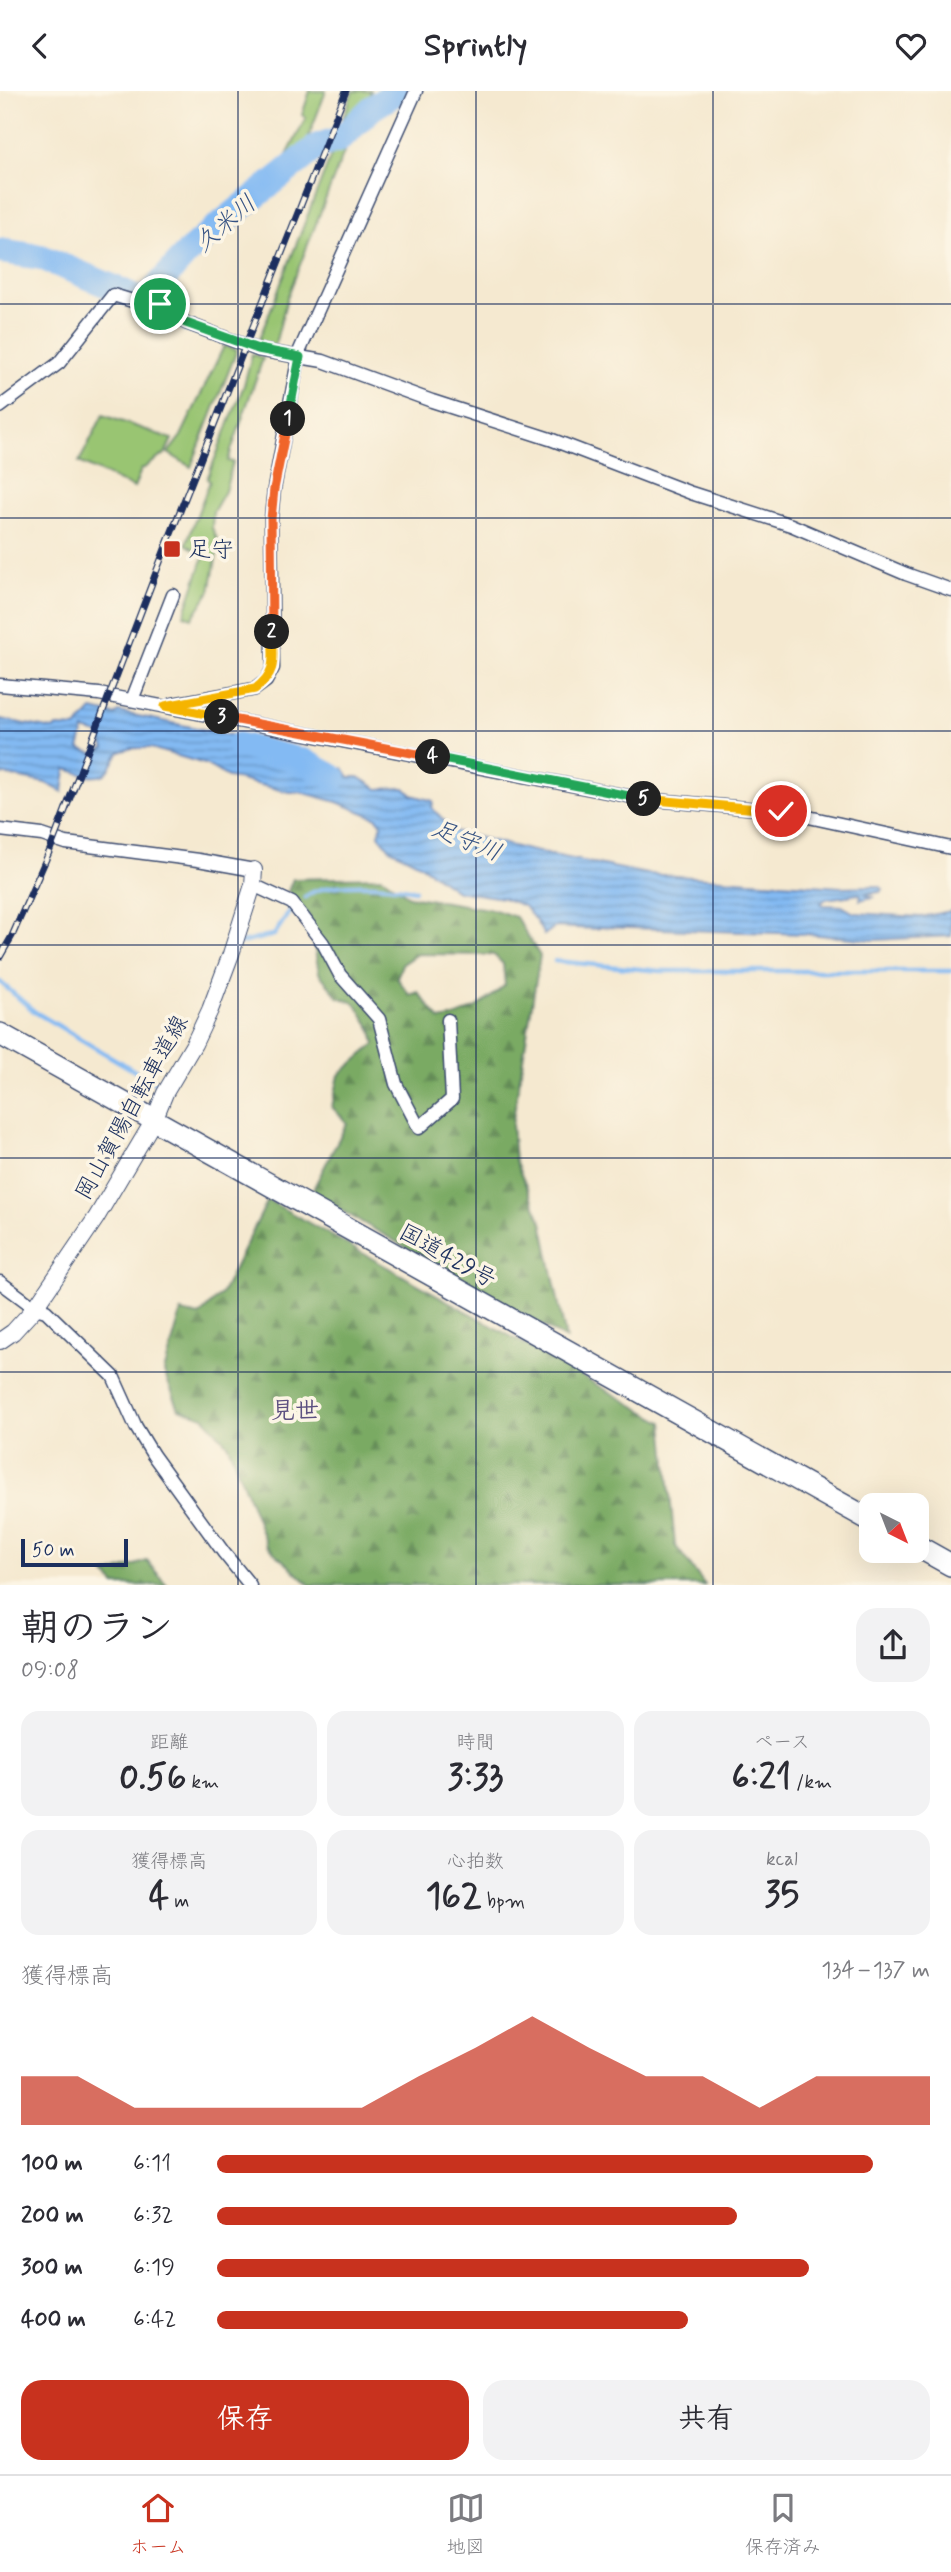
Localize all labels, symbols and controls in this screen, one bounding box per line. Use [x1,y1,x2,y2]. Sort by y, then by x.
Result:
text: Sprintly [424,25,527,67]
icon: back [21,27,59,65]
icon: heart [892,27,930,65]
water label: 久米川 [189,189,263,259]
pin [130,274,190,334]
icon: arrive [141,285,179,323]
pin: 1 [270,401,306,437]
text: 1 [283,406,292,431]
place label: 足守 [188,536,234,566]
marker: 足守 [162,539,182,559]
pin: 2 [254,615,290,649]
text: 2 [267,619,276,644]
pin: 3 [204,699,240,735]
text: 3 [217,704,226,729]
pin: 4 [416,739,450,775]
text: 4 [427,744,438,769]
pin: 5 [626,781,662,817]
pin [751,781,811,841]
text: 5 [638,786,649,811]
icon: check [762,792,800,830]
water label: 足守川 [427,814,506,869]
street label: 岡山賀陽自転車道線 [69,1010,196,1206]
street label: 国道429号 [393,1218,501,1296]
district label: 見世 [271,1396,319,1427]
north arrow [859,1493,929,1563]
map controls [859,1493,929,1563]
scale bar [21,1536,128,1568]
text: 50 m [32,1538,75,1563]
text: 朝のラン [21,1605,173,1654]
button: share [856,1608,930,1682]
text: 09:08 [21,1656,79,1686]
text: 距離 [150,1730,188,1755]
text: 時間 [456,1730,495,1755]
text: ペース [754,1730,810,1755]
text: 0.56 [119,1755,186,1801]
text: 3:33 [448,1755,503,1801]
text: 6:21 [732,1755,791,1801]
text: km [186,1770,219,1795]
text: /km [791,1770,832,1795]
text: kcal [766,1847,798,1872]
text: 獲得標高 [131,1849,207,1874]
text: 心拍数 [447,1849,504,1874]
text: 35 [765,1872,799,1918]
text: 4 [149,1874,169,1920]
text: 162 [426,1874,482,1920]
text: m [169,1889,189,1914]
text: bpm [482,1889,525,1914]
text: 134–137 m [821,1956,930,1986]
text: 獲得標高 [21,1962,113,1992]
text: 100 m [21,2149,83,2179]
text: 6:11 [133,2149,171,2179]
text: 200 m [21,2201,84,2231]
text: 6:32 [133,2201,173,2231]
text: 300 m [21,2253,83,2283]
text: 6:19 [133,2253,175,2283]
text: 400 m [21,2305,86,2335]
text: 6:42 [133,2305,176,2335]
button: 保存 [21,2380,469,2460]
button: 共有 [483,2380,930,2460]
tab: ホーム [130,2489,186,2560]
tab: 地図 [447,2489,485,2560]
tab: 保存済み [745,2489,821,2560]

